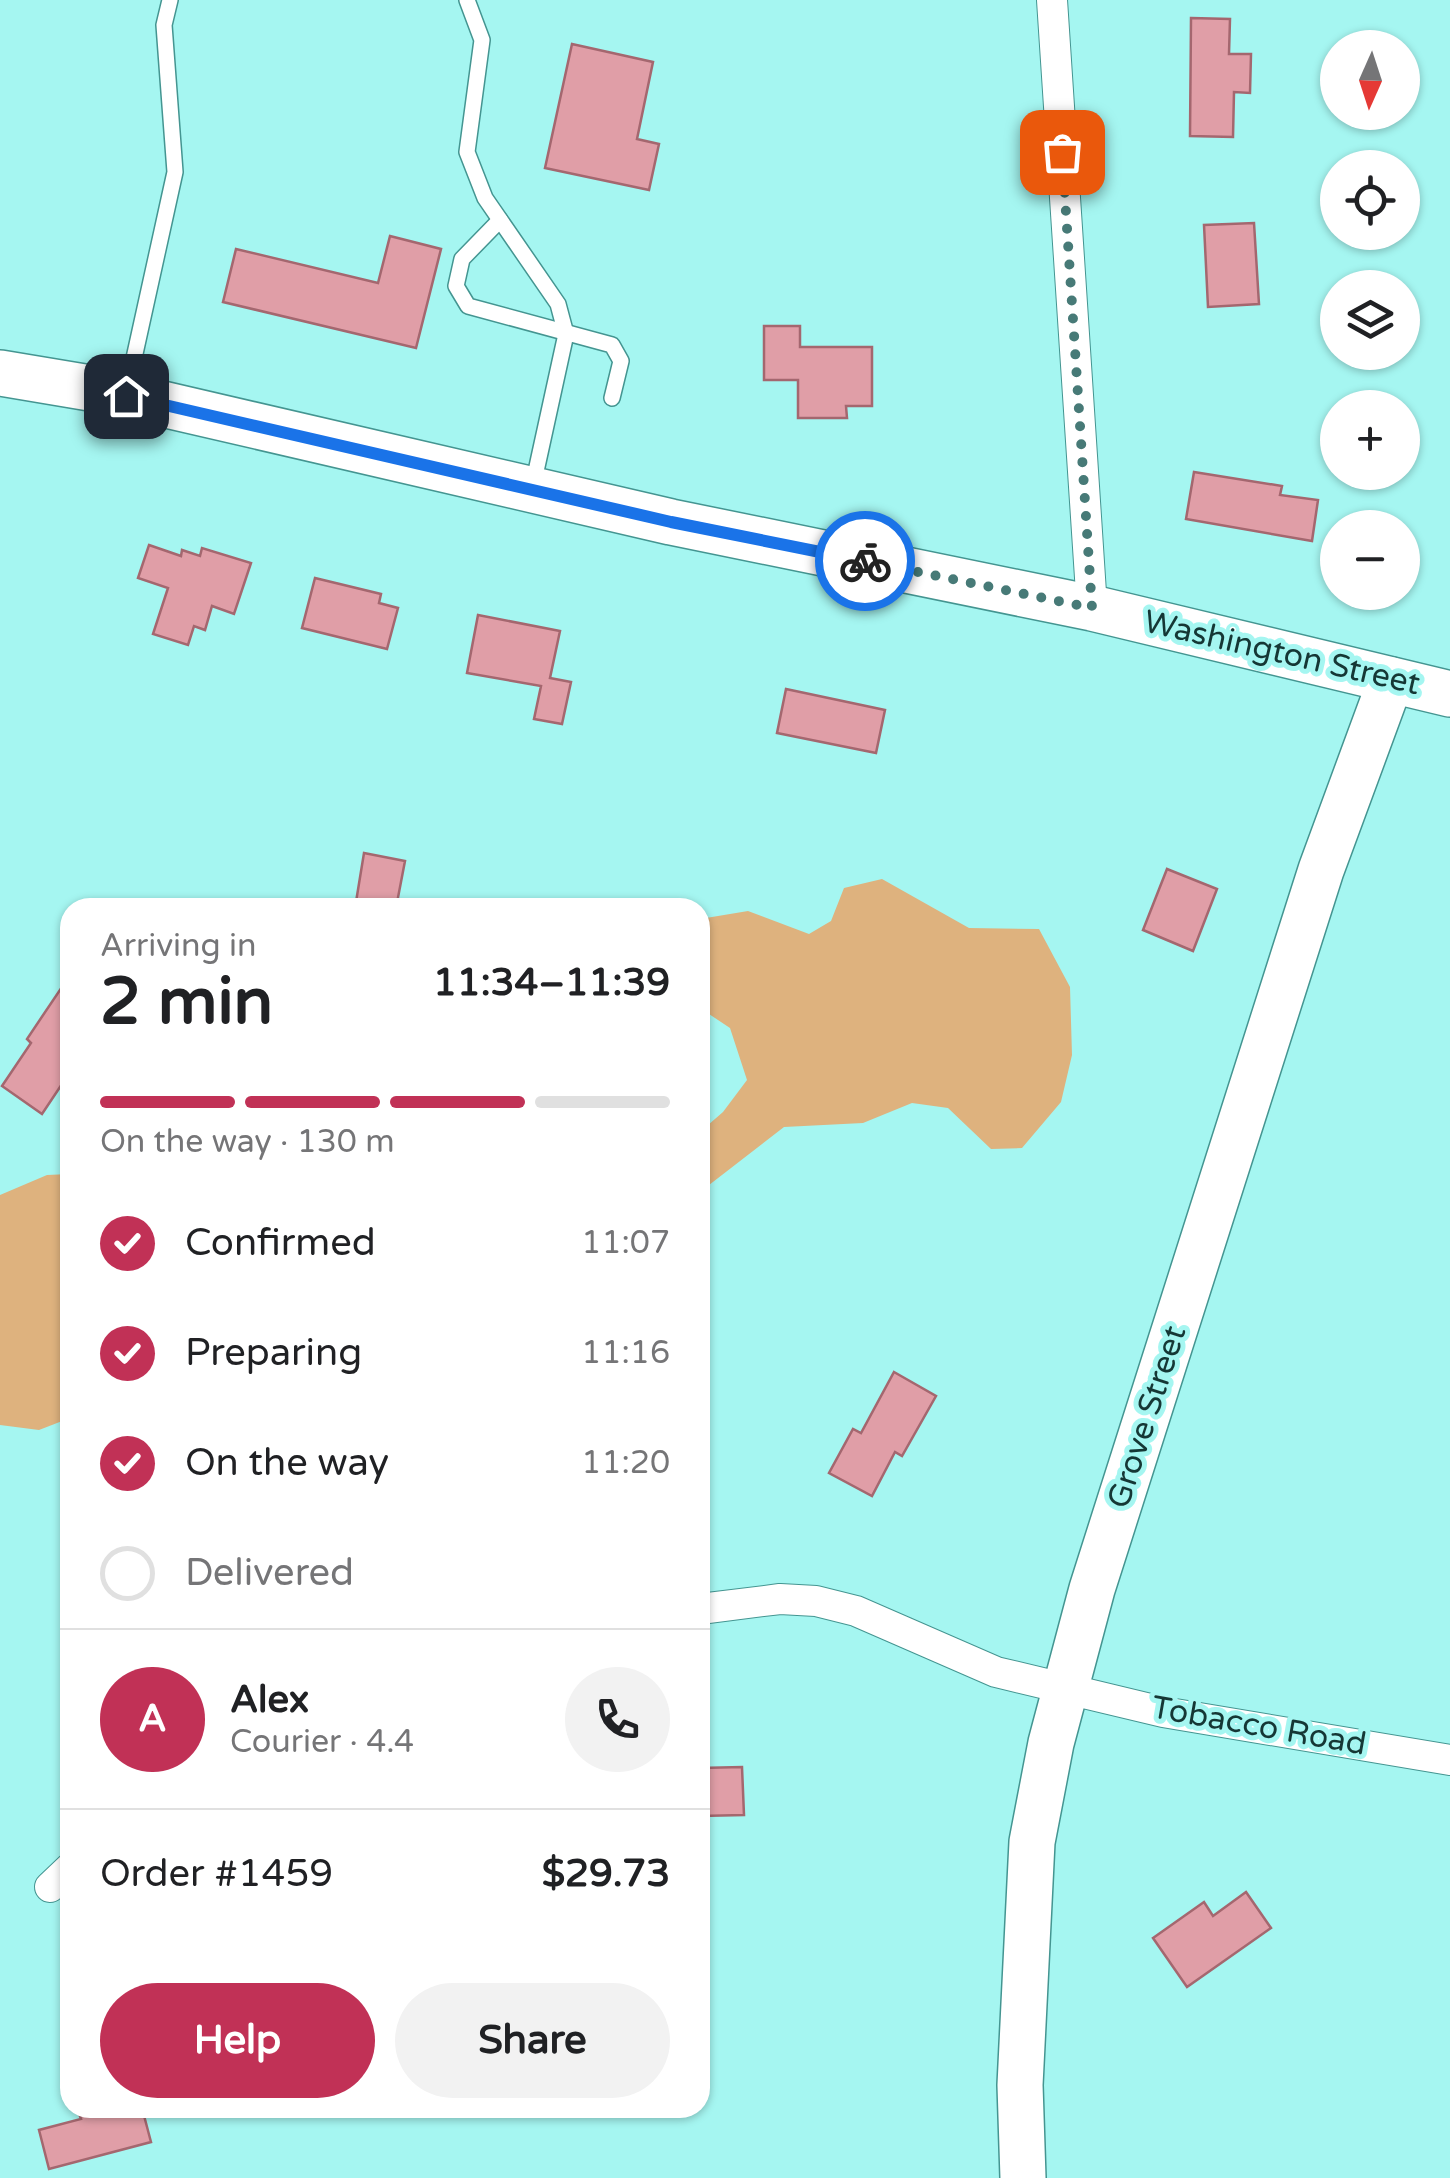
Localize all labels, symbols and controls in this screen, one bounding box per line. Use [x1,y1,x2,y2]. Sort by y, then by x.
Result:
north arrow [1320,30,1420,130]
map controls [1320,30,1420,610]
pin [1020,110,1105,195]
icon: bag [1035,125,1090,180]
button: locate [1320,150,1420,250]
button: layers [1320,270,1420,370]
pin [84,354,169,439]
icon: home [99,369,154,424]
button: + [1320,390,1420,490]
button: − [1320,510,1420,610]
courier [815,511,915,611]
icon: bike [838,534,893,589]
street label: Washington Street [1140,603,1424,703]
text: Arriving in [100,927,257,965]
text: 11:34–11:39 [433,960,670,1006]
text: 2 min [100,963,273,1042]
text: On the way · 130 m [100,1123,395,1161]
icon: check [100,1216,155,1271]
text: Confirmed [185,1220,376,1266]
text: 11:07 [581,1224,670,1262]
street label: Grove Street [1100,1321,1194,1513]
icon: check [100,1326,155,1381]
text: Preparing [185,1330,362,1376]
text: 11:16 [581,1334,670,1372]
icon: check [100,1436,155,1491]
text: On the way [185,1440,389,1486]
text: 11:20 [581,1444,670,1482]
text: Delivered [185,1550,354,1596]
button: phone [565,1667,670,1772]
text: Alex [230,1677,309,1723]
street label: Tobacco Road [1149,1688,1369,1764]
text: A [138,1696,167,1742]
text: Courier · 4.4 [230,1723,414,1761]
text: Order #1459 [100,1851,333,1897]
text: $29.73 [542,1851,670,1897]
button: Help [100,1983,375,2098]
button: Share [395,1983,670,2098]

